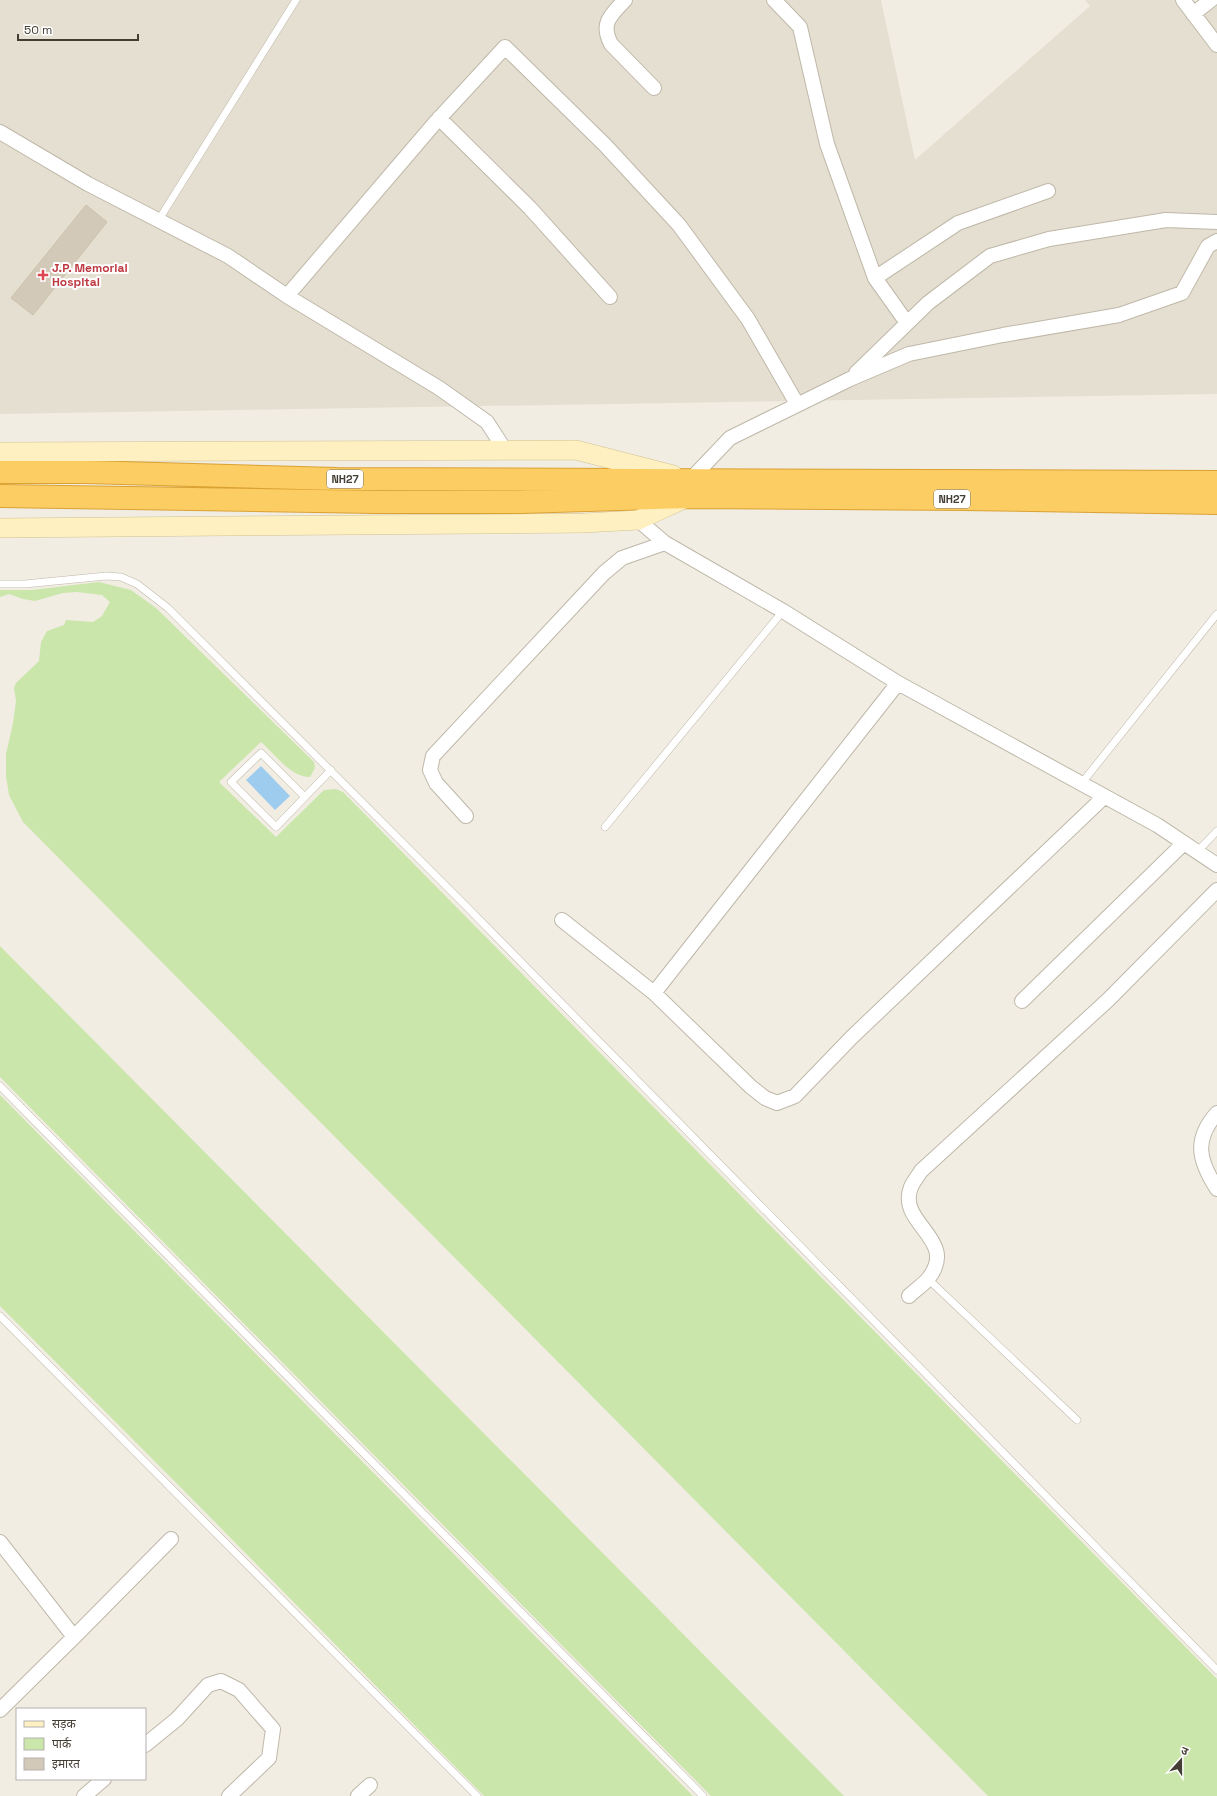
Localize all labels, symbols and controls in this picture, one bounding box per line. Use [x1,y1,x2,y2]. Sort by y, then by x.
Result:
scale bar [18,16,138,42]
text: 50 m [24,22,52,38]
place label: J.P. Memorial Hospital [52,260,128,290]
marker: J.P. Memorial Hospital [37,269,49,281]
road number: NH27 [327,470,363,488]
road number: NH27 [934,490,970,508]
legend [16,1708,146,1780]
text: सड़क [52,1716,77,1732]
text: पार्क [52,1736,72,1752]
north arrow [1161,1740,1201,1780]
text: उ [1179,1743,1191,1759]
text: इमारत [52,1756,81,1772]

